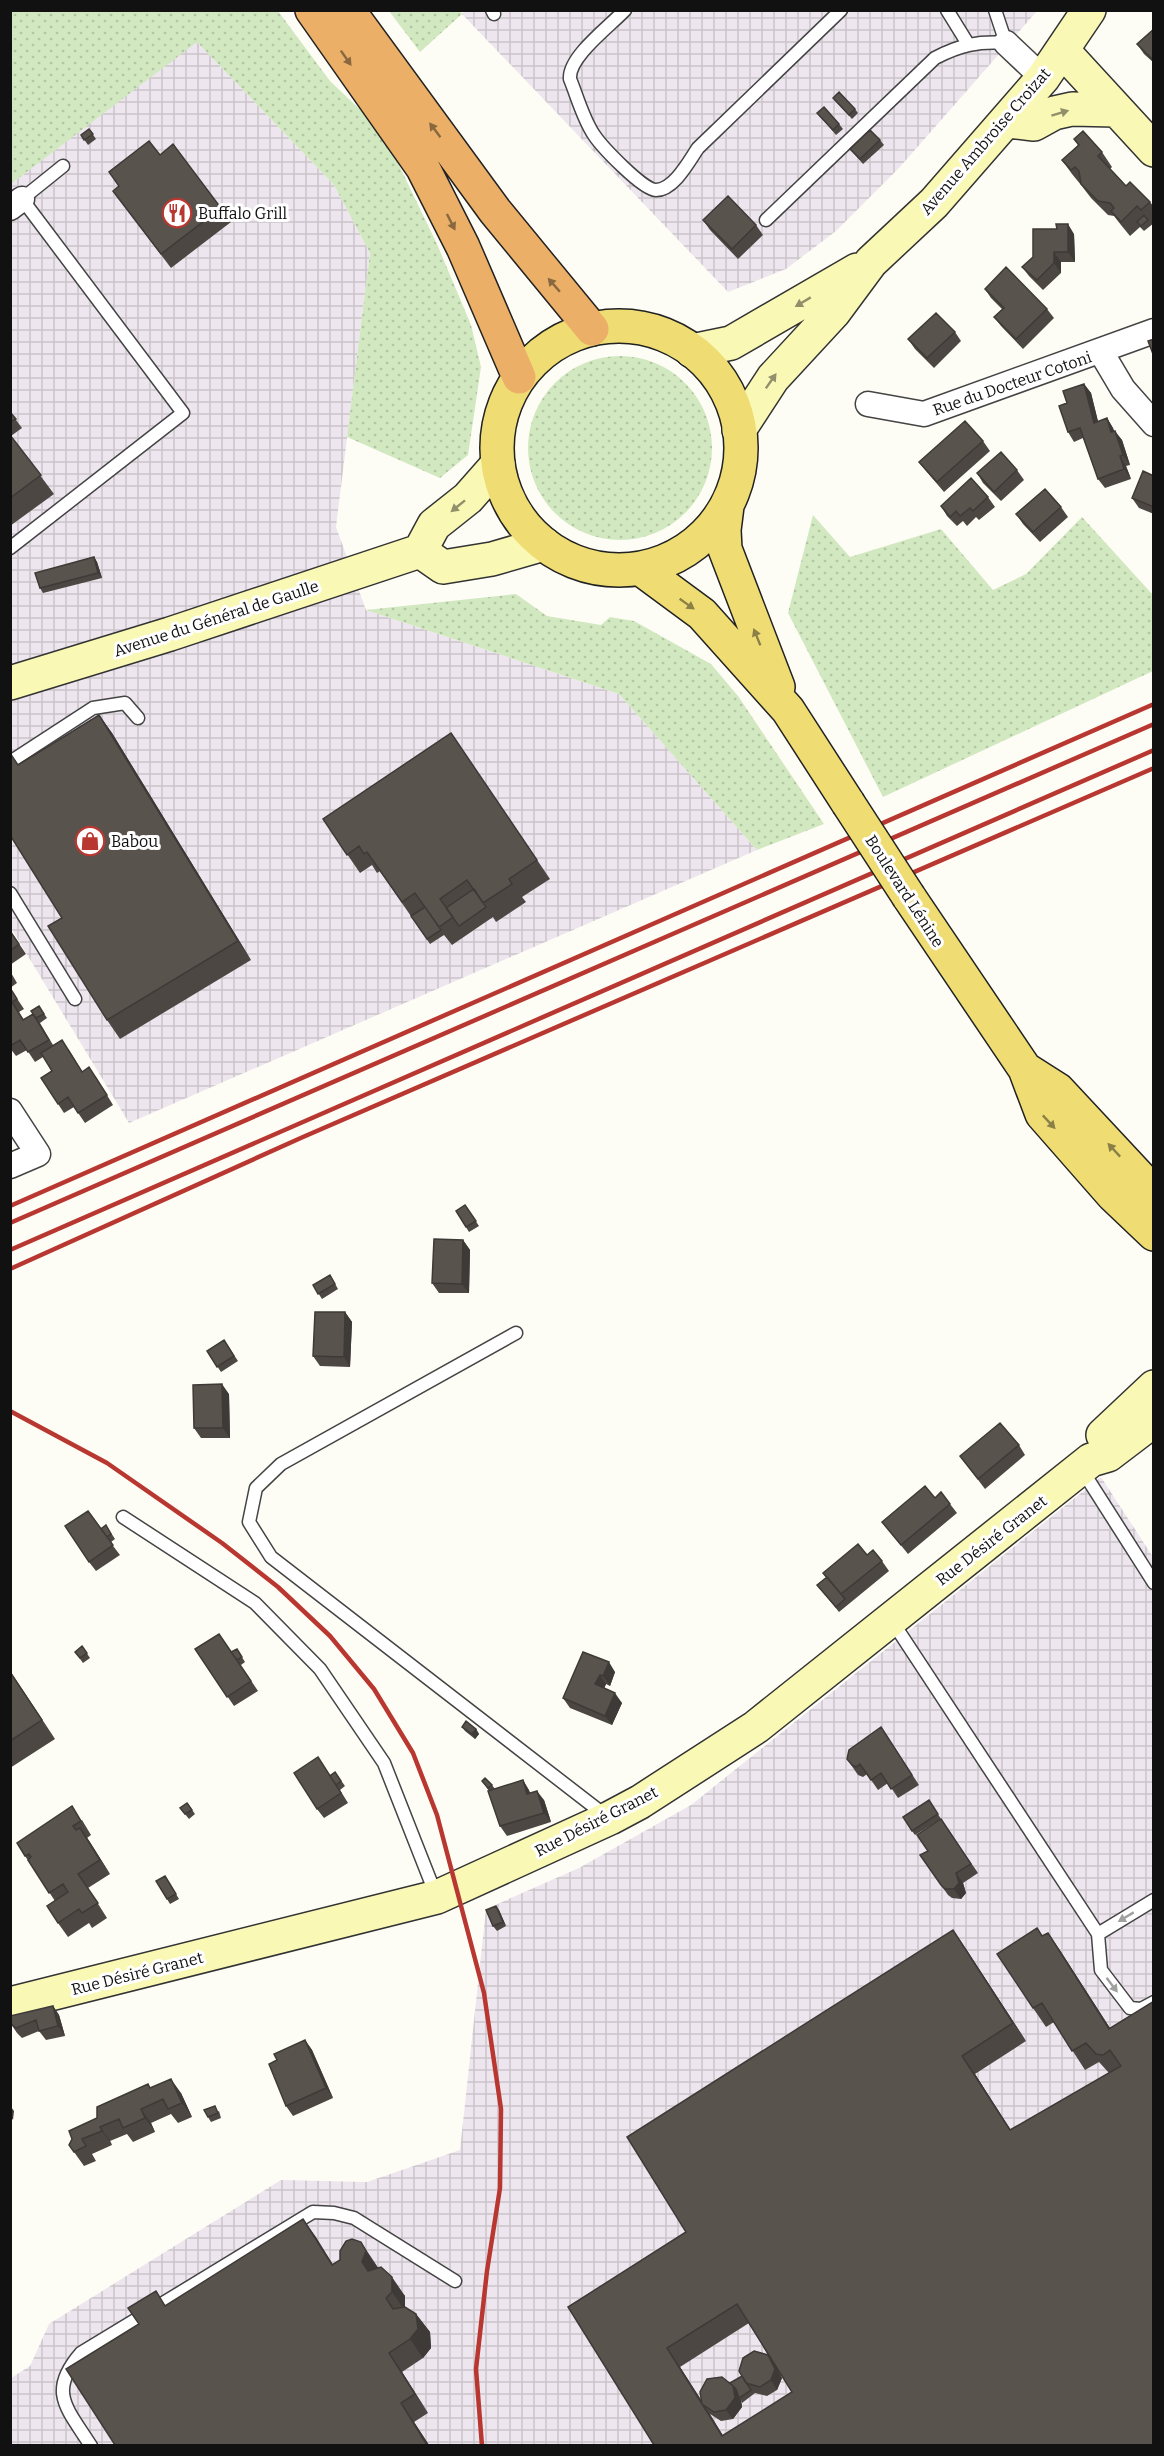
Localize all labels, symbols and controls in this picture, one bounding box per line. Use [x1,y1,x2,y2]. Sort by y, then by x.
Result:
one-way arrow [340,50,352,66]
street label: Avenue Ambroise Croizat [917,64,1054,219]
one-way arrow [1051,107,1069,117]
one-way arrow [429,123,441,138]
restaurant icon: Buffalo Grill [161,197,193,229]
place label: Buffalo Grill [198,204,288,223]
one-way arrow [446,214,455,231]
one-way arrow [548,278,561,293]
one-way arrow [795,297,811,308]
street label: Rue du Docteur Cotoni [930,347,1094,420]
one-way arrow [765,373,777,389]
one-way arrow [450,500,465,512]
street label: Avenue du Général de Gaulle [111,576,321,661]
one-way arrow [679,598,695,610]
one-way arrow [752,628,761,646]
shop icon: Babou [74,825,106,857]
place label: Babou [111,832,158,851]
street label: Boulevard Lénine [861,832,948,951]
one-way arrow [1042,1114,1055,1129]
one-way arrow [1107,1143,1121,1158]
street label: Rue Désiré Granet [932,1491,1051,1589]
street label: Rue Désiré Granet [532,1782,661,1861]
one-way arrow [1117,1912,1134,1922]
street label: Rue Désiré Granet [69,1948,205,1999]
one-way arrow [1106,1978,1118,1993]

